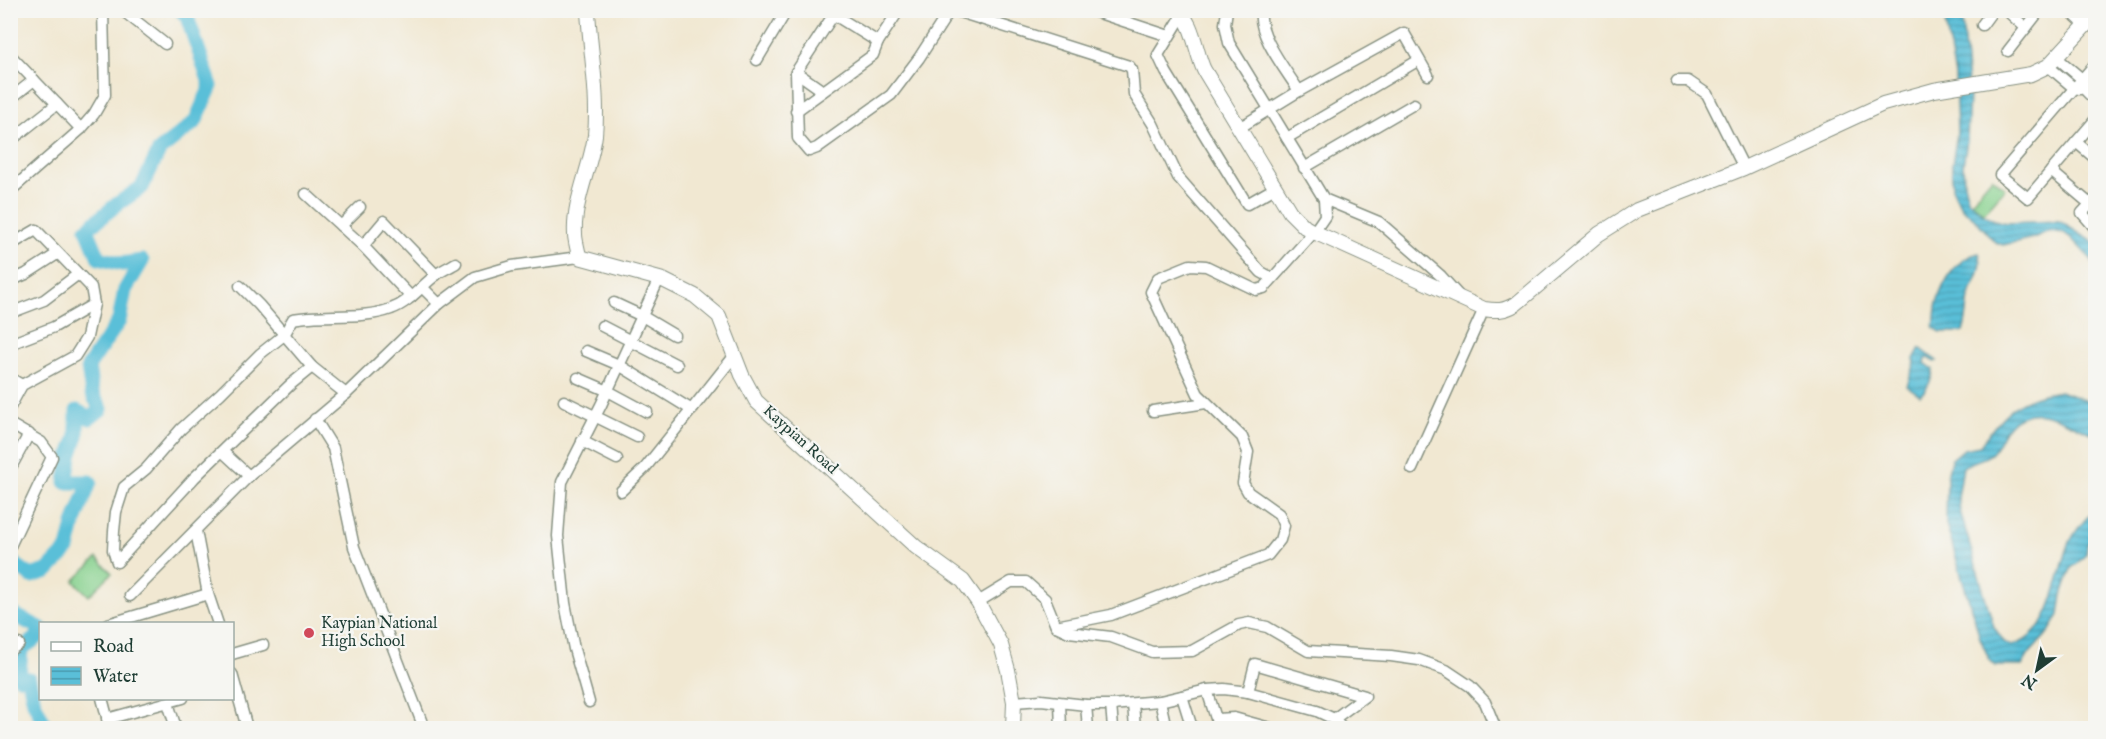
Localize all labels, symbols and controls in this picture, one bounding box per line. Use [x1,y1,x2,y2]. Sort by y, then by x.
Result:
street label: Kaypian Road [758,401,842,479]
place label: Kaypian National High School [321,614,438,652]
legend [39,622,234,700]
marker: Kaypian National High School [302,626,316,640]
text: Road [93,636,134,659]
north arrow [2007,640,2067,700]
text: Water [93,666,138,689]
text: N [2019,669,2042,694]

